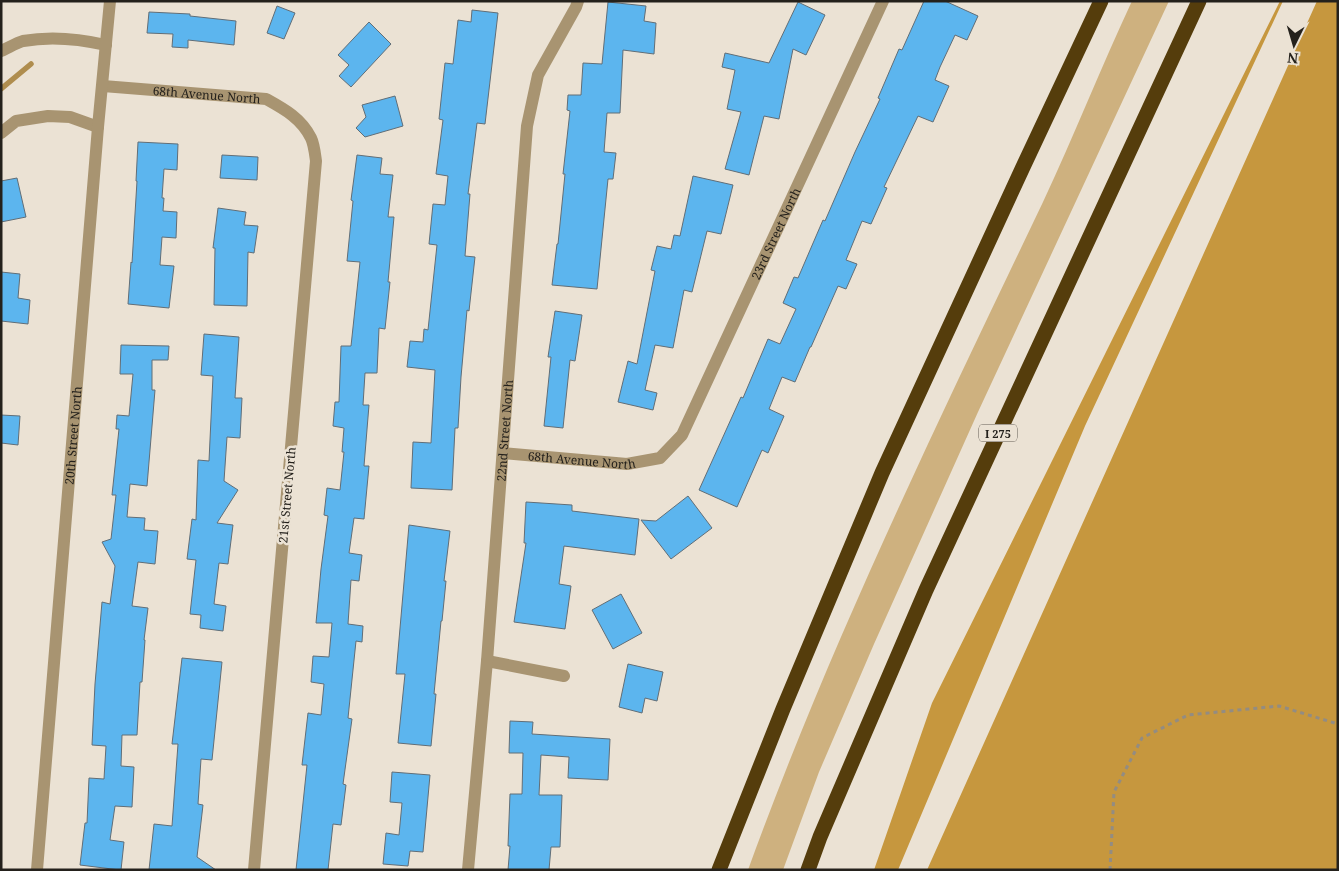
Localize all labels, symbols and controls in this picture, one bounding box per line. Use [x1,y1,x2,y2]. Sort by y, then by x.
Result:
north arrow [1269,20,1319,70]
text: N [1286,49,1299,68]
street label: 68th Avenue North [152,81,262,107]
street label: 23rd Street North [747,184,804,282]
street label: 22nd Street North [492,379,517,482]
street label: 20th Street North [60,385,85,485]
road number: I 275 [979,424,1017,442]
street label: 21st Street North [274,446,300,544]
street label: 68th Avenue North [527,447,637,473]

